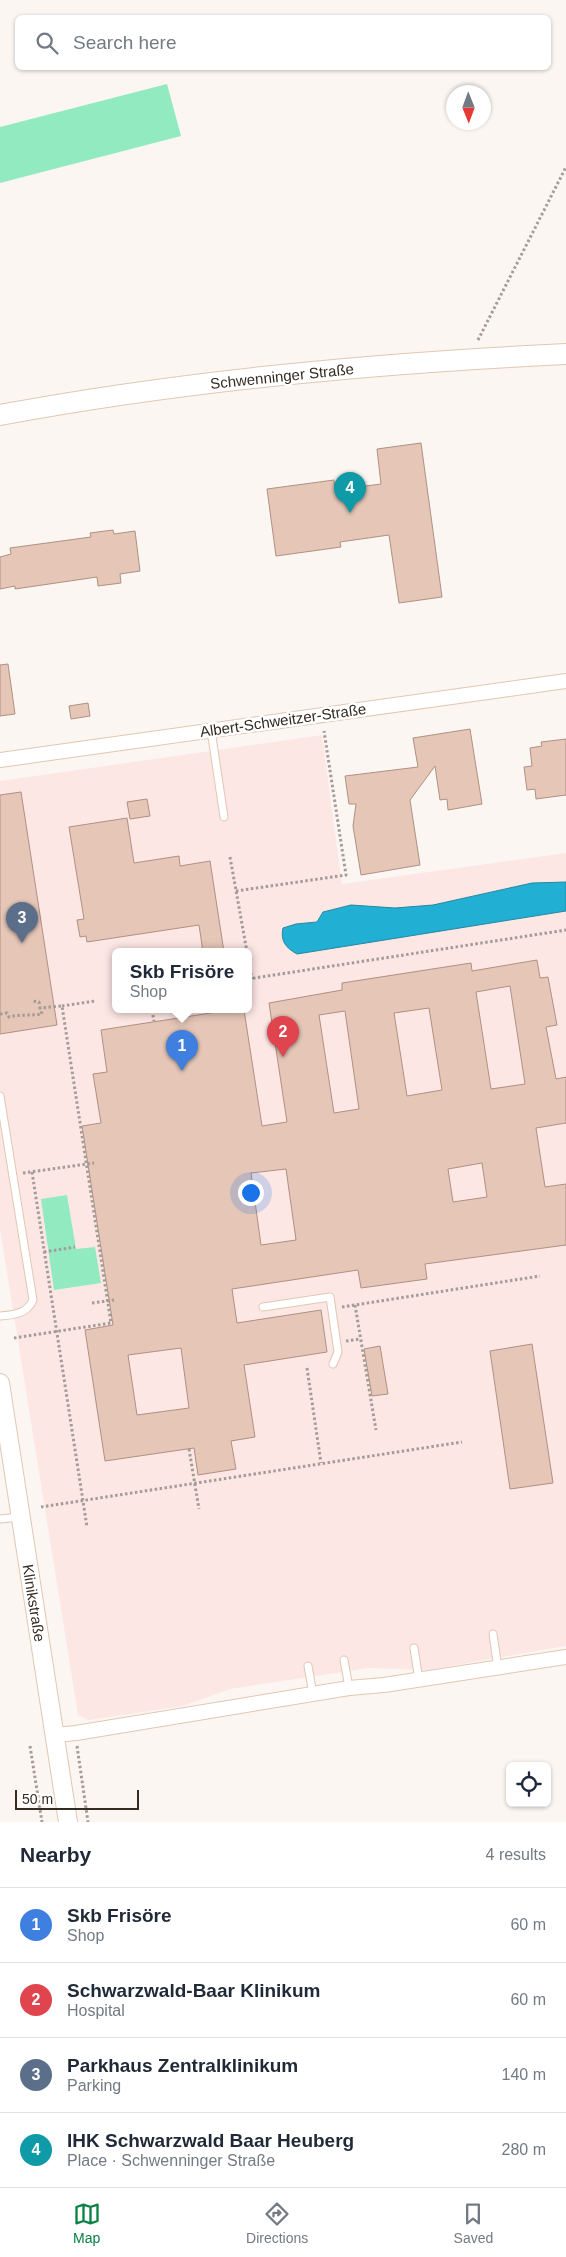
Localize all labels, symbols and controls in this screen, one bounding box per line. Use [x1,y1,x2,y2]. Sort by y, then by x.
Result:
search box [15,15,551,70]
icon: search [33,29,61,57]
text: Search here [73,32,177,53]
north arrow [446,85,491,130]
street label: Schwenninger Straße [209,360,355,392]
pin: 4 [334,472,366,513]
street label: Albert-Schweitzer-Straße [199,700,367,740]
pin: 3 [6,902,38,943]
popup [112,948,252,1013]
text: Skb Frisöre [130,961,234,982]
text: Shop [130,983,167,1000]
pin: 2 [267,1016,299,1057]
pin: 1 [166,1030,198,1071]
your location [238,1180,264,1206]
street label: Klinikstraße [19,1563,49,1643]
map controls [506,1762,551,1807]
button: locate [506,1762,551,1807]
scale bar [15,1787,139,1810]
text: 50 m [22,1791,53,1807]
text: Nearby [20,1843,91,1866]
text: 4 results [486,1846,546,1863]
text: Skb Frisöre [67,1905,172,1926]
text: 1 [32,1916,40,1933]
text: 60 m [510,1916,546,1933]
text: Shop [67,1927,104,1944]
text: Schwarzwald-Baar Klinikum [67,1980,320,2001]
text: 2 [32,1991,40,2008]
text: 60 m [510,1991,546,2008]
text: Hospital [67,2002,125,2019]
text: Parkhaus Zentralklinikum [67,2055,298,2076]
text: 3 [32,2066,40,2083]
text: 140 m [502,2066,546,2083]
text: Parking [67,2077,121,2094]
text: IHK Schwarzwald Baar Heuberg [67,2130,354,2151]
text: 4 [32,2141,40,2158]
text: 280 m [502,2141,546,2158]
text: Place · Schwenninger Straße [67,2152,275,2169]
tab: Map [73,2200,101,2246]
tab: Directions [246,2200,308,2246]
tab: Saved [454,2200,493,2246]

